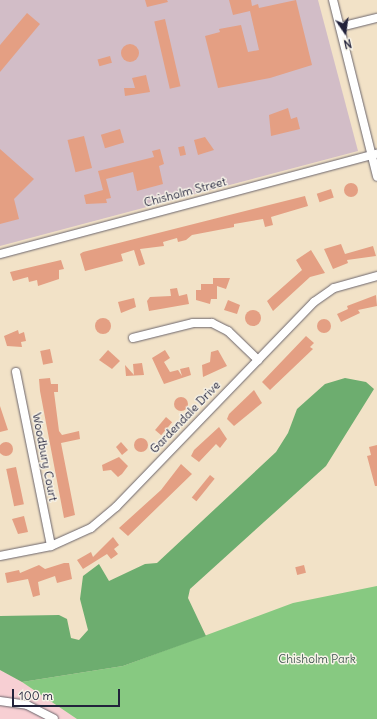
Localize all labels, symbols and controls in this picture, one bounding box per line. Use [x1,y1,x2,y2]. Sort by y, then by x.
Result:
north arrow [325,12,365,52]
text: N [342,36,353,51]
street label: Chisholm Street [142,174,228,210]
street label: Gardendale Drive [147,378,223,456]
street label: Woodbury Court [29,412,61,502]
park label: Chisholm Park [278,652,356,666]
scale bar [14,681,122,707]
text: 100 m [19,688,53,703]

